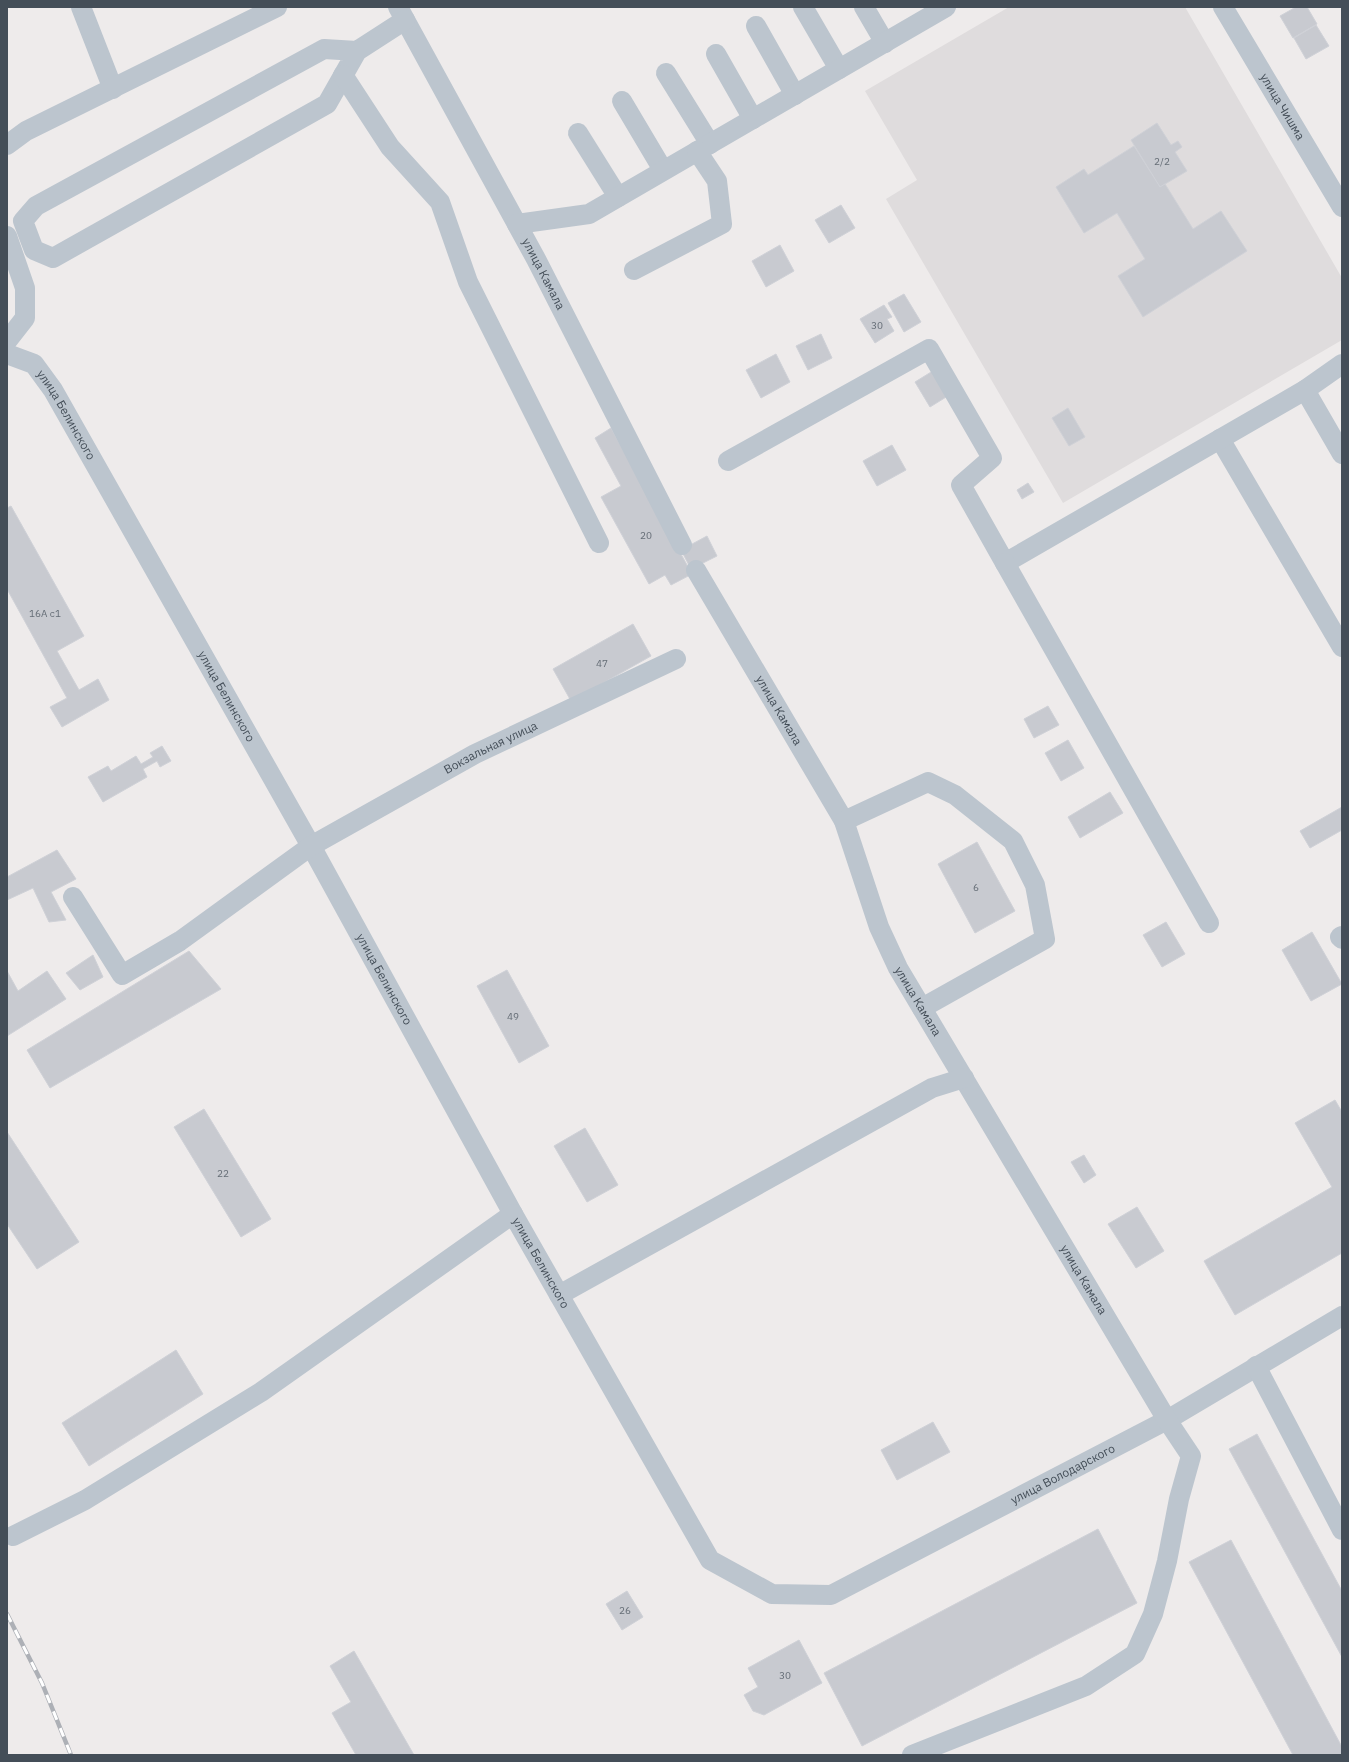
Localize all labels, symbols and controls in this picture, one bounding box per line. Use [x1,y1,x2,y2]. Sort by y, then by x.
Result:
street label: улица Чишма [1257,70,1309,143]
house number: 2/2 [1154,155,1170,168]
street label: улица Камала [519,235,569,313]
house number: 30 [871,319,883,332]
street label: улица Белинского [34,367,99,463]
house number: 20 [640,529,652,542]
house number: 16А с1 [29,607,61,620]
street label: улица Белинского [195,648,259,745]
house number: 47 [596,657,608,670]
street label: улица Камала [753,673,806,748]
street label: Вокзальная улица [441,717,540,777]
house number: 6 [973,881,979,894]
street label: улица Белинского [353,931,416,1028]
street label: улица Камала [892,964,945,1039]
house number: 49 [507,1010,519,1023]
house number: 22 [217,1167,229,1180]
street label: улица Белинского [509,1215,573,1311]
street label: улица Камала [1057,1242,1111,1318]
street label: улица Володарского [1008,1440,1118,1507]
house number: 26 [619,1604,631,1617]
house number: 30 [779,1669,791,1682]

